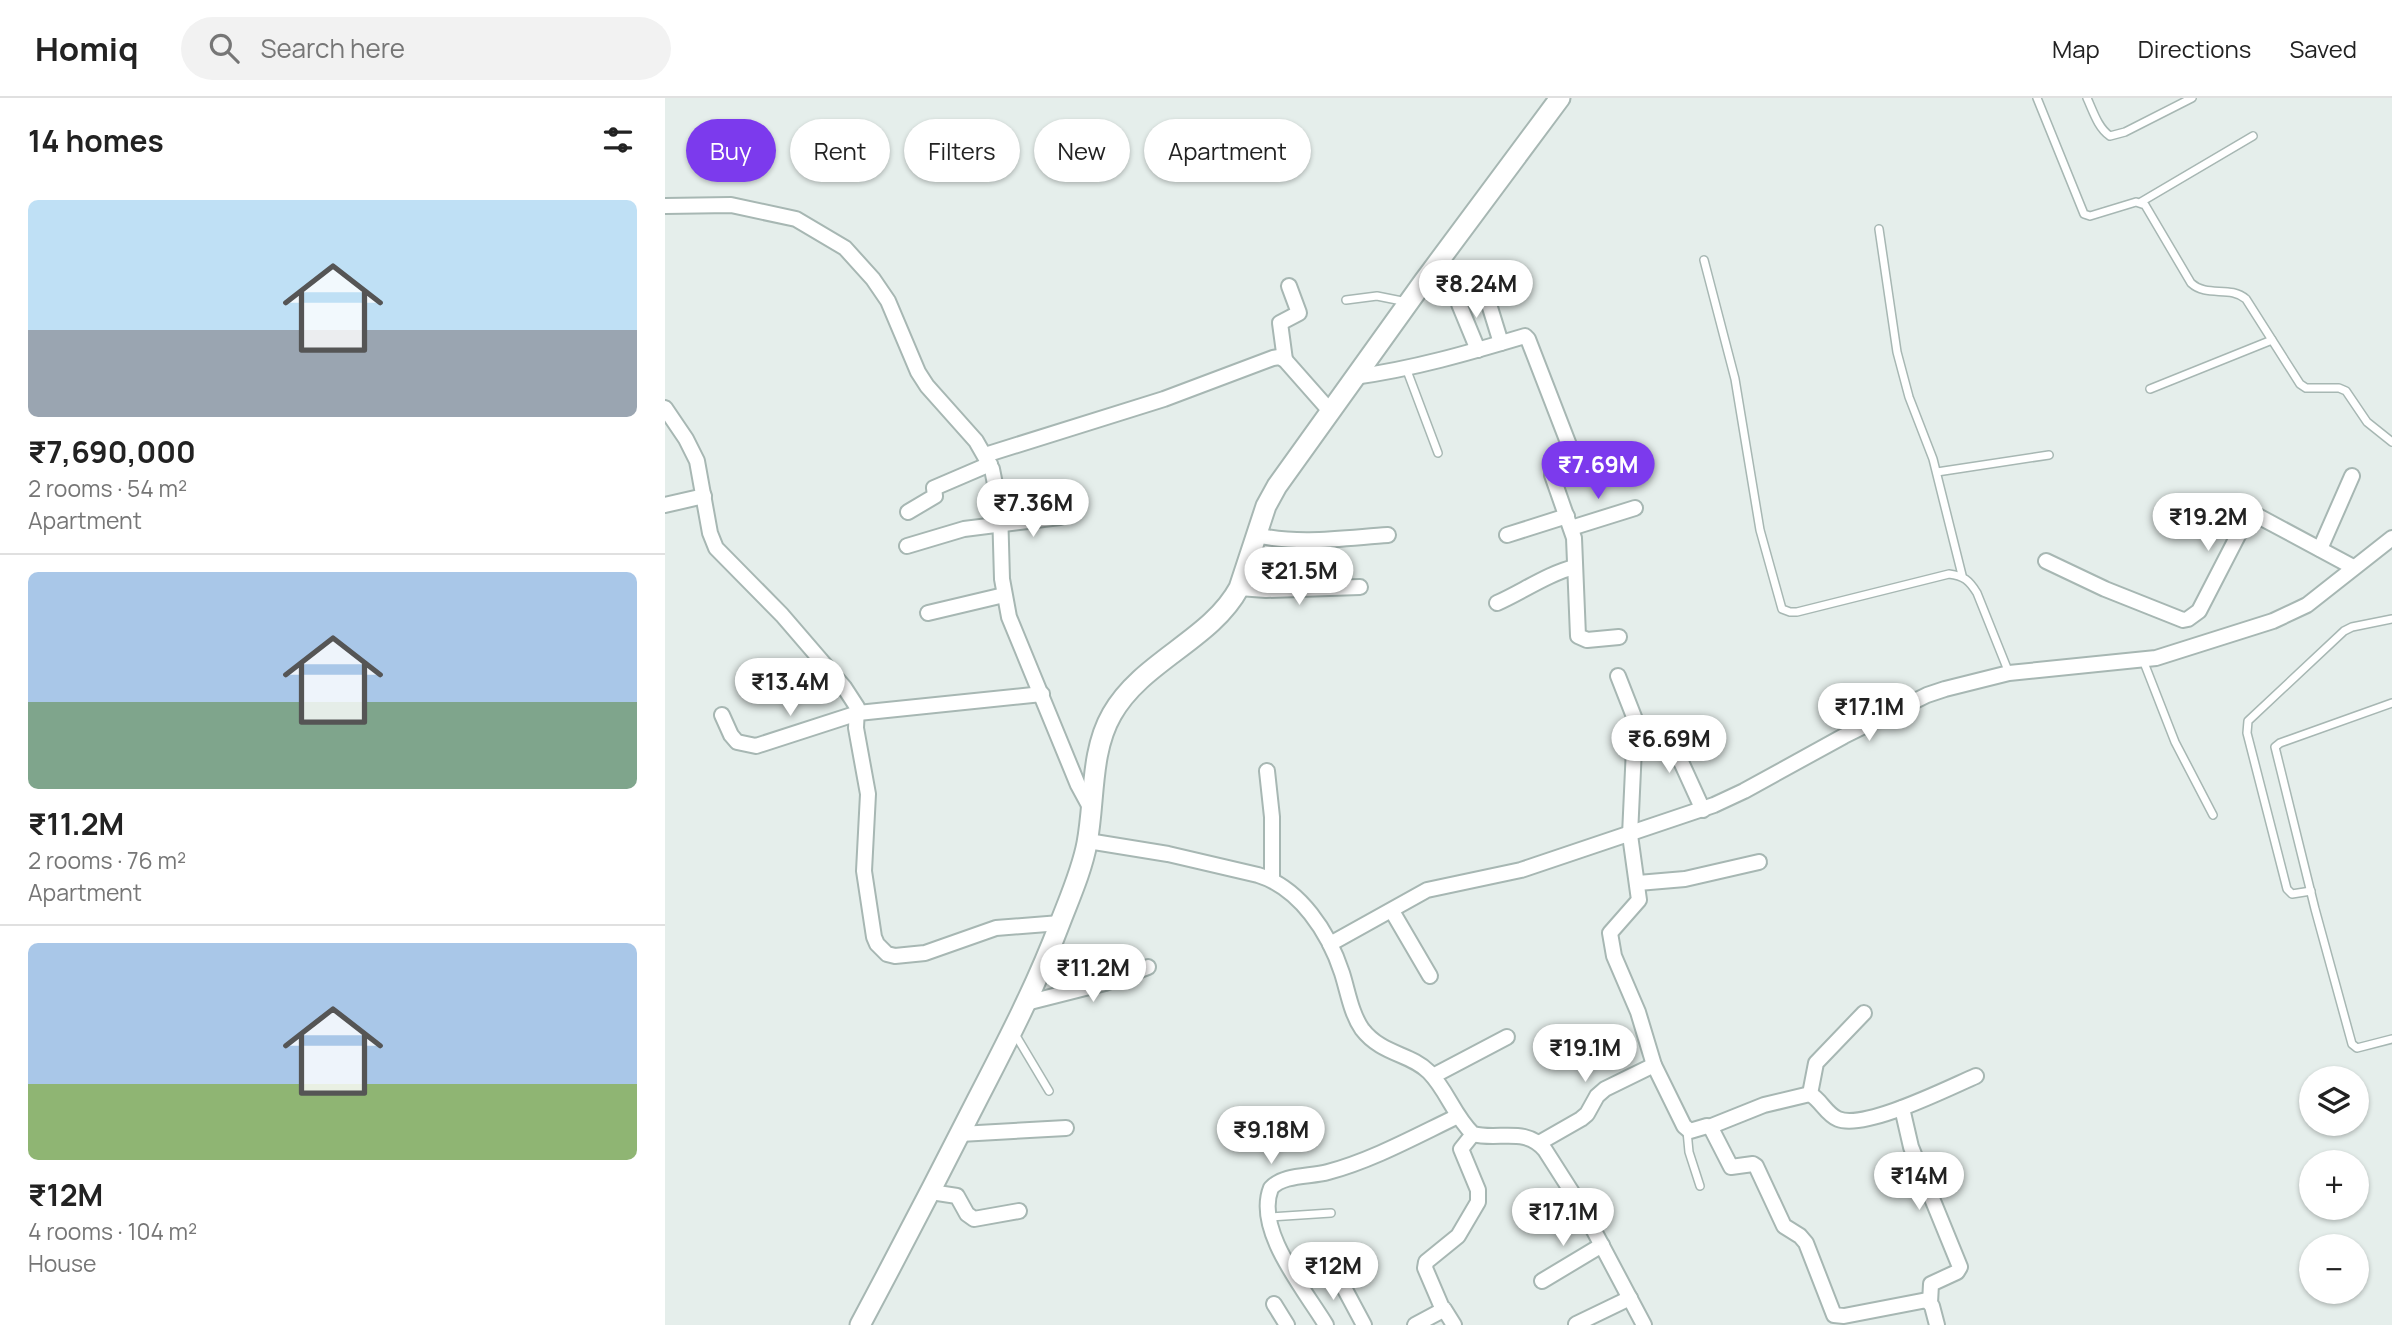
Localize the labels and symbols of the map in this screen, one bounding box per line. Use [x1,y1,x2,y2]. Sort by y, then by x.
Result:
pin: ₹8.24M [1419,260,1533,320]
pin: ₹7.69M [1541,442,1655,501]
pin: ₹7.36M [976,480,1090,539]
pin: ₹19.2M [2151,494,2265,553]
pin: ₹21.5M [1242,547,1356,607]
pin: ₹13.4M [733,658,847,718]
pin: ₹17.1M [1812,684,1926,743]
pin: ₹6.69M [1612,716,1726,775]
pin: ₹11.2M [1036,944,1150,1004]
pin: ₹19.1M [1528,1024,1642,1084]
pin: ₹9.18M [1214,1107,1328,1166]
pin: ₹14M [1878,1152,1960,1212]
pin: ₹17.1M [1506,1188,1620,1248]
pin: ₹12M [1292,1242,1374,1302]

